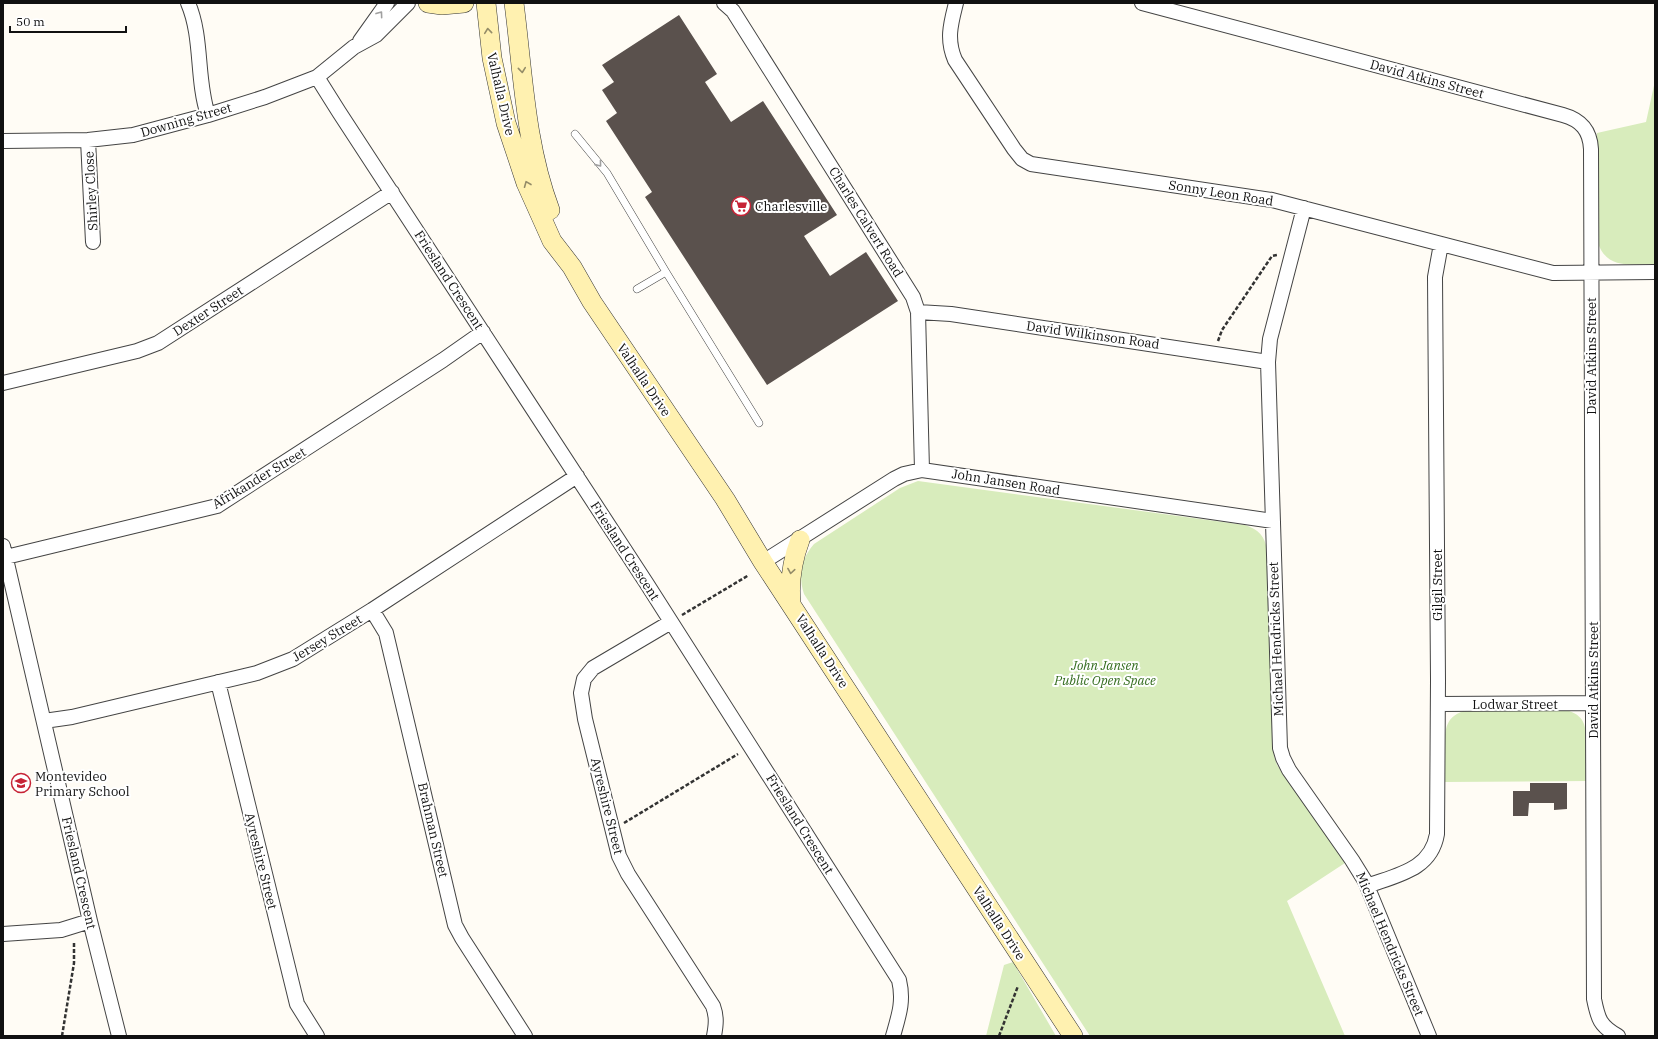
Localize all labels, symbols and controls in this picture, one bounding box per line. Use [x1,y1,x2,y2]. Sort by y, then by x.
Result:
scale bar [10,8,126,34]
one-way arrow [375,12,382,19]
text: 50 m [16,14,45,29]
one-way arrow [484,28,493,34]
street label: Valhalla Drive [483,51,519,137]
street label: David Atkins Street [1368,56,1486,102]
one-way arrow [517,66,526,73]
street label: Downing Street [139,99,234,141]
street label: Shirley Close [80,151,102,231]
one-way arrow [595,160,602,167]
street label: Charles Calvert Road [825,164,907,281]
street label: Sonny Leon Road [1167,176,1275,210]
one-way arrow [523,180,531,187]
supermarket icon: Charlesville [730,195,752,217]
place label: Charlesville [755,198,827,215]
street label: Friesland Crescent [411,227,488,333]
street label: Dexter Street [170,282,247,340]
street label: David Atkins Street [1583,297,1600,415]
street label: David Wilkinson Road [1025,317,1161,353]
street label: Valhalla Drive [613,340,675,420]
street label: Afrikander Street [209,443,309,513]
street label: John Jansen Road [951,465,1061,499]
street label: Friesland Crescent [587,498,664,604]
street label: Gilgil Street [1429,549,1446,621]
street label: Michael Hendricks Street [1265,561,1287,717]
one-way arrow [787,568,796,574]
street label: Jersey Street [289,610,365,665]
street label: Valhalla Drive [792,611,852,691]
street label: David Atkins Street [1585,621,1602,739]
park label: John Jansen Public Open Space [1053,657,1156,689]
street label: Lodwar Street [1472,696,1558,713]
street label: Ayreshire Street [587,756,627,857]
place label: Montevideo Primary School [35,768,130,800]
street label: Friesland Crescent [762,771,838,878]
school or university icon: Montevideo Primary School [10,772,32,794]
street label: Brahman Street [414,781,452,880]
street label: Ayreshire Street [241,811,281,912]
street label: Friesland Crescent [58,815,100,931]
street label: Michael Hendricks Street [1352,869,1428,1019]
street label: Valhalla Drive [969,883,1029,963]

